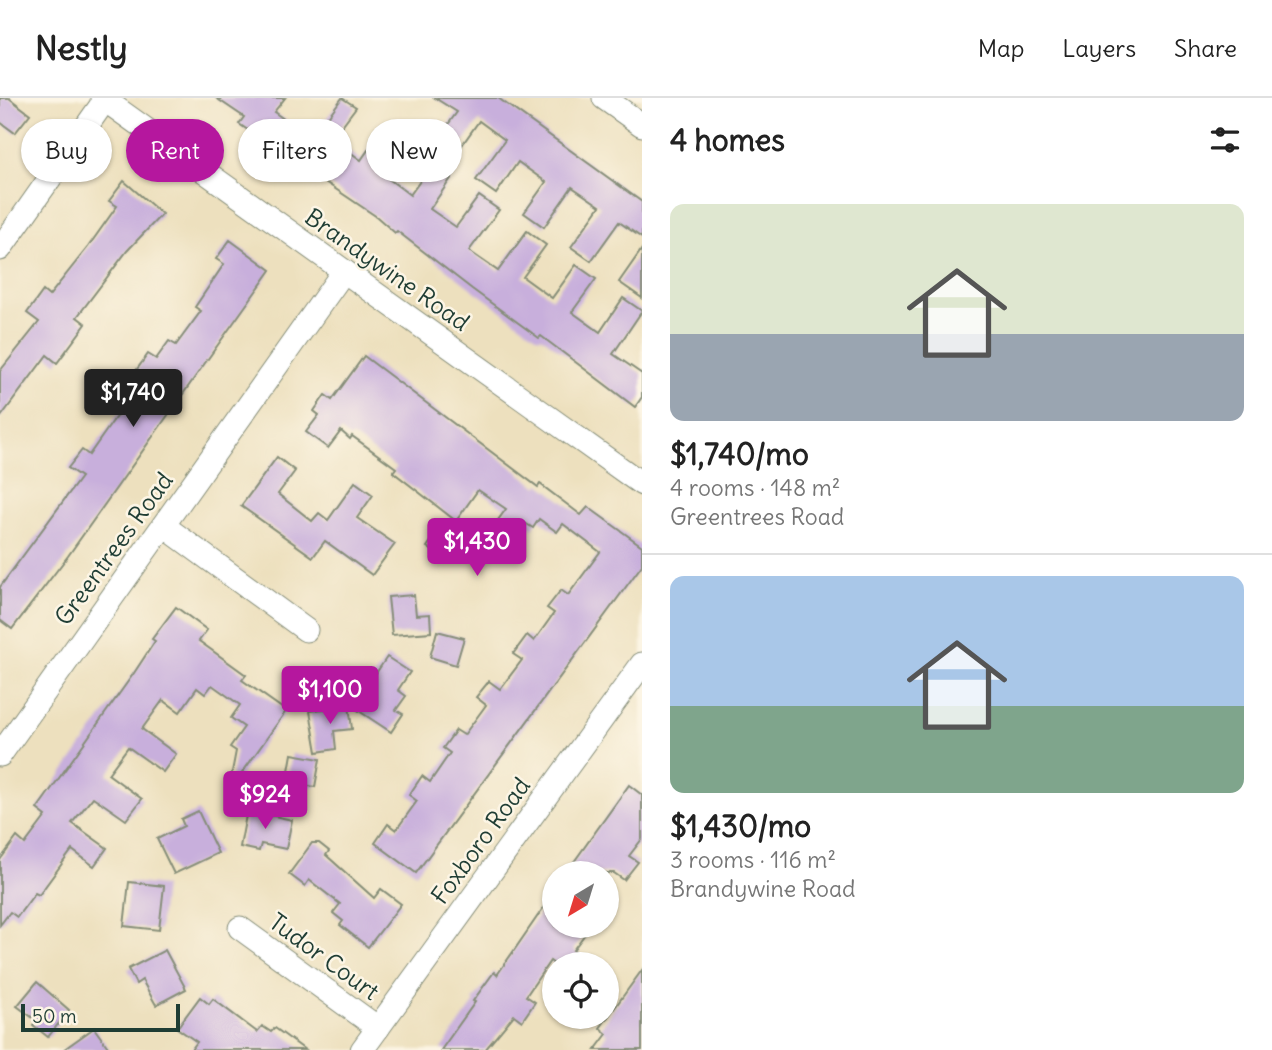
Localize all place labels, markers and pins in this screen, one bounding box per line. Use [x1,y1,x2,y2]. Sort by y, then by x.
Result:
pin: $1,740 [76,370,190,429]
pin: $1,430 [420,518,534,578]
pin: $1,100 [273,666,387,726]
pin: $924 [224,772,306,831]

